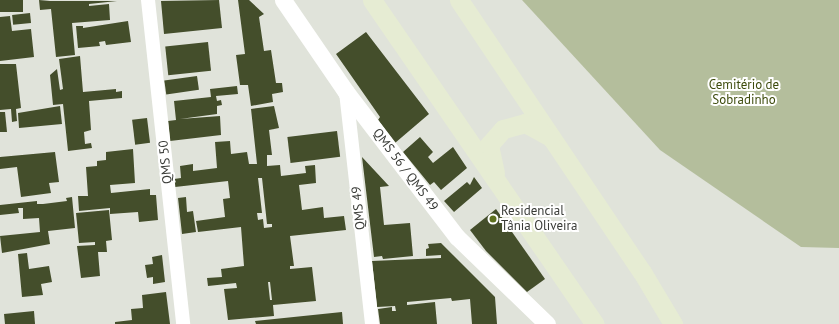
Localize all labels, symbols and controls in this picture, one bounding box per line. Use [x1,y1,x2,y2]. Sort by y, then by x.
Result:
park label: Cemitério de Sobradinho [709,78,779,109]
street label: QMS 56 / QMS 49 [369,126,441,214]
street label: QMS 50 [156,139,176,185]
street label: QMS 49 [349,185,369,231]
place label: Residencial Tânia Oliveira [501,204,577,235]
marker: Residencial Tânia Oliveira [488,214,498,224]

